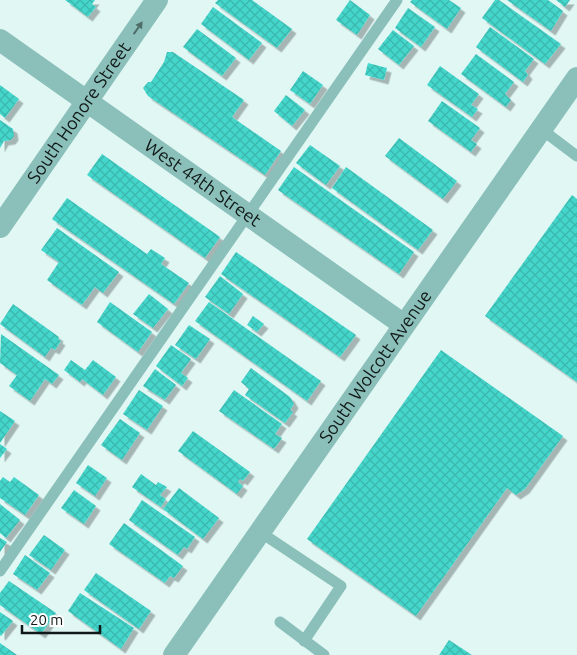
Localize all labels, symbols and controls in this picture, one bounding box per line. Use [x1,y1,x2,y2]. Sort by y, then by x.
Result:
one-way arrow [133,22,143,35]
street label: South Honore Street [23,38,134,186]
street label: West 44th Street [141,134,265,230]
street label: South Wolcott Avenue [315,286,435,446]
scale bar [22,602,100,634]
text: 20 m [30,611,63,628]

